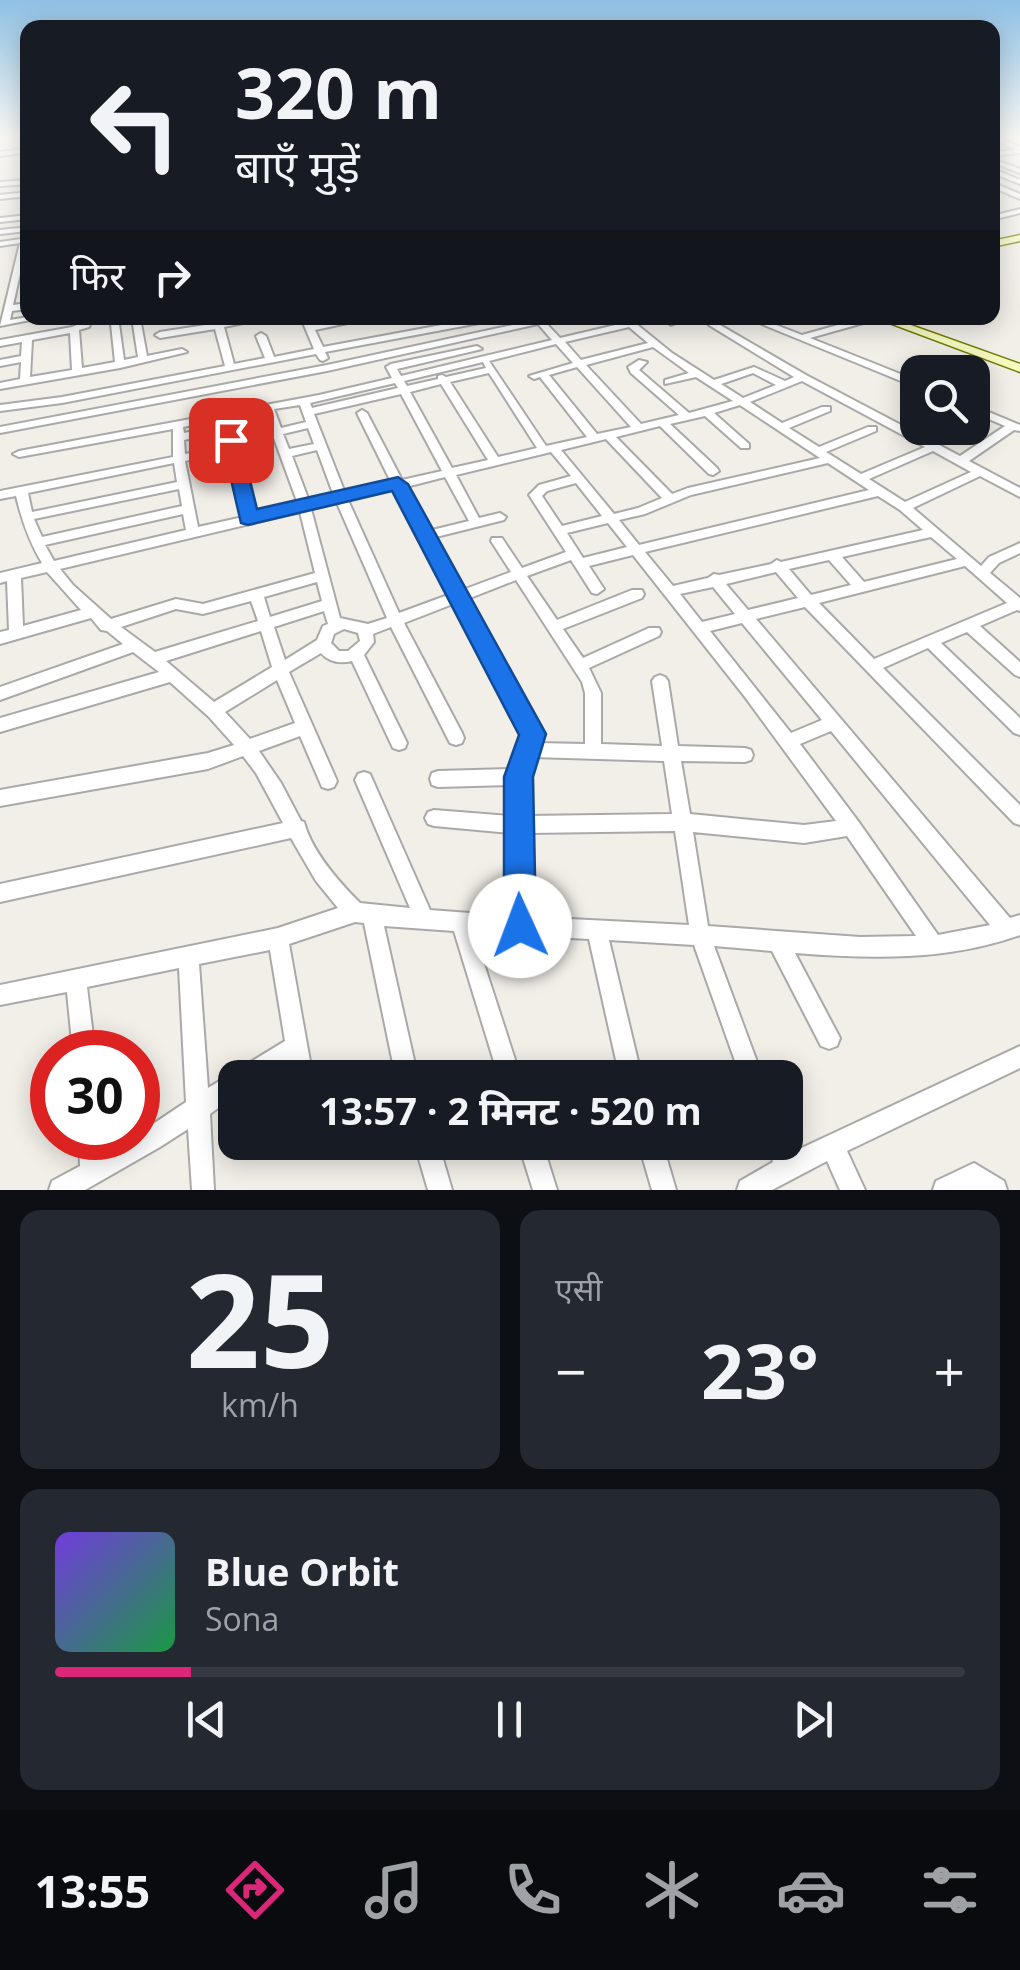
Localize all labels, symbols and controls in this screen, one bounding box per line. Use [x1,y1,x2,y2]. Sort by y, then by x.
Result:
text: 320 m [235,44,442,140]
icon: left [70,60,200,190]
text: बाएँ मुड़ें [235,135,360,196]
text: फिर [70,249,125,301]
icon: right [145,250,200,305]
map controls [900,355,990,445]
button: search [900,355,990,445]
pin [189,398,274,483]
icon: arrive [204,413,259,468]
position arrow [468,874,572,978]
speed limit sign: 30 [30,1030,160,1160]
text: 13:57 · 2 मिनट · 520 m [319,1084,702,1136]
text: 25 [186,1229,334,1406]
text: एसी [555,1267,603,1310]
text: 23° [701,1319,819,1421]
text: − [555,1333,586,1408]
text: + [934,1333,965,1408]
text: km/h [221,1383,299,1426]
text: Blue Orbit [205,1545,399,1597]
text: Sona [205,1597,279,1640]
icon: previous [179,1692,234,1747]
icon: pause [482,1692,537,1747]
icon: next [786,1692,841,1747]
icon: directions [220,1855,290,1925]
icon: music [359,1855,429,1925]
icon: phone [498,1855,568,1925]
icon: climate [637,1855,707,1925]
icon: car [776,1855,846,1925]
icon: filters [915,1855,985,1925]
text: 13:55 [35,1860,150,1921]

